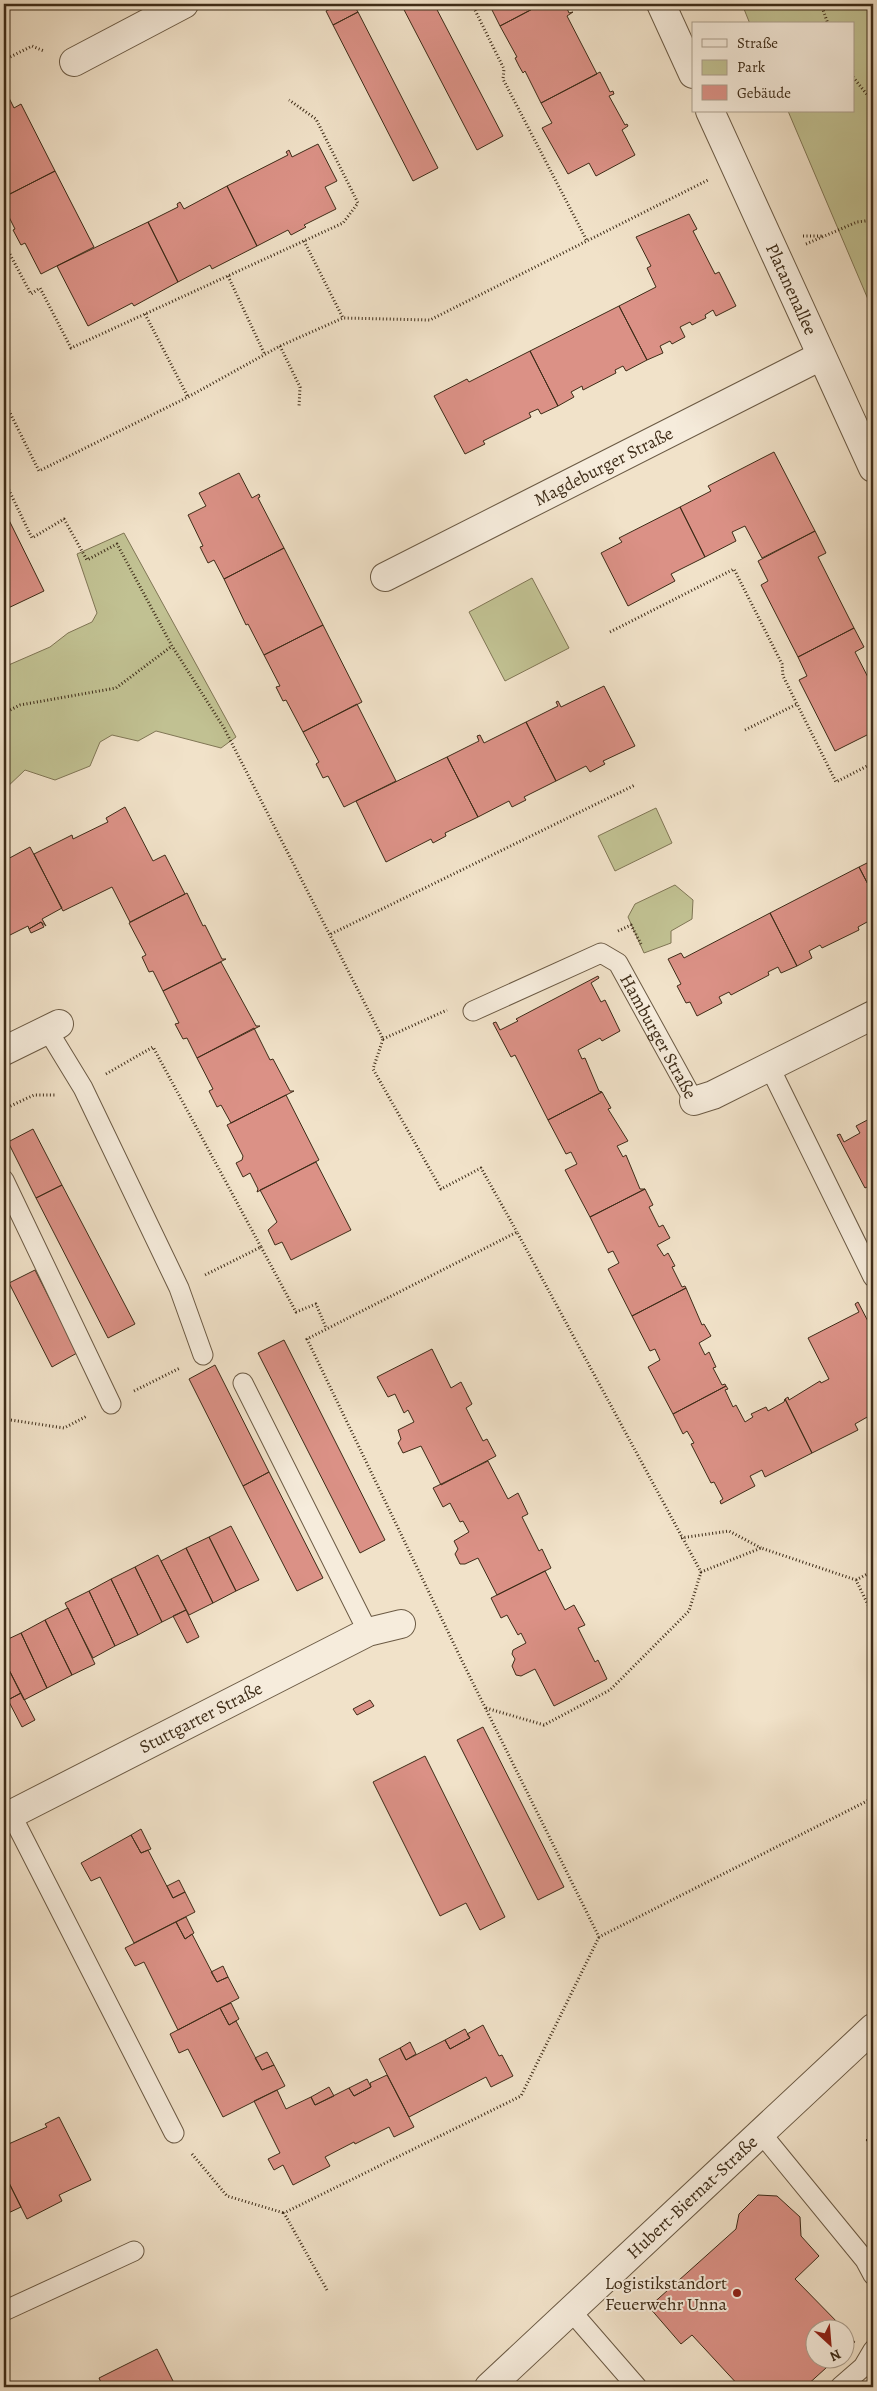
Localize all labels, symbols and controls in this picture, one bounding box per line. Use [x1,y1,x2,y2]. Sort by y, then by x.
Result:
legend [692,22,854,112]
text: Straße [737,33,778,53]
text: Park [737,57,766,77]
text: Gebäude [737,83,791,103]
street label: Platanenallee [760,240,823,339]
street label: Magdeburger Straße [530,421,677,512]
street label: Hamburger Straße [614,970,703,1103]
street label: Stuttgarter Straße [135,1676,266,1759]
street label: Hubert-Biernat-Straße [622,2130,763,2264]
place label: Logistikstandort Feuerwehr Unna [605,2271,728,2316]
marker: Logistikstandort Feuerwehr Unna [731,2287,743,2299]
north arrow [804,2318,854,2368]
text: N [827,2344,844,2366]

